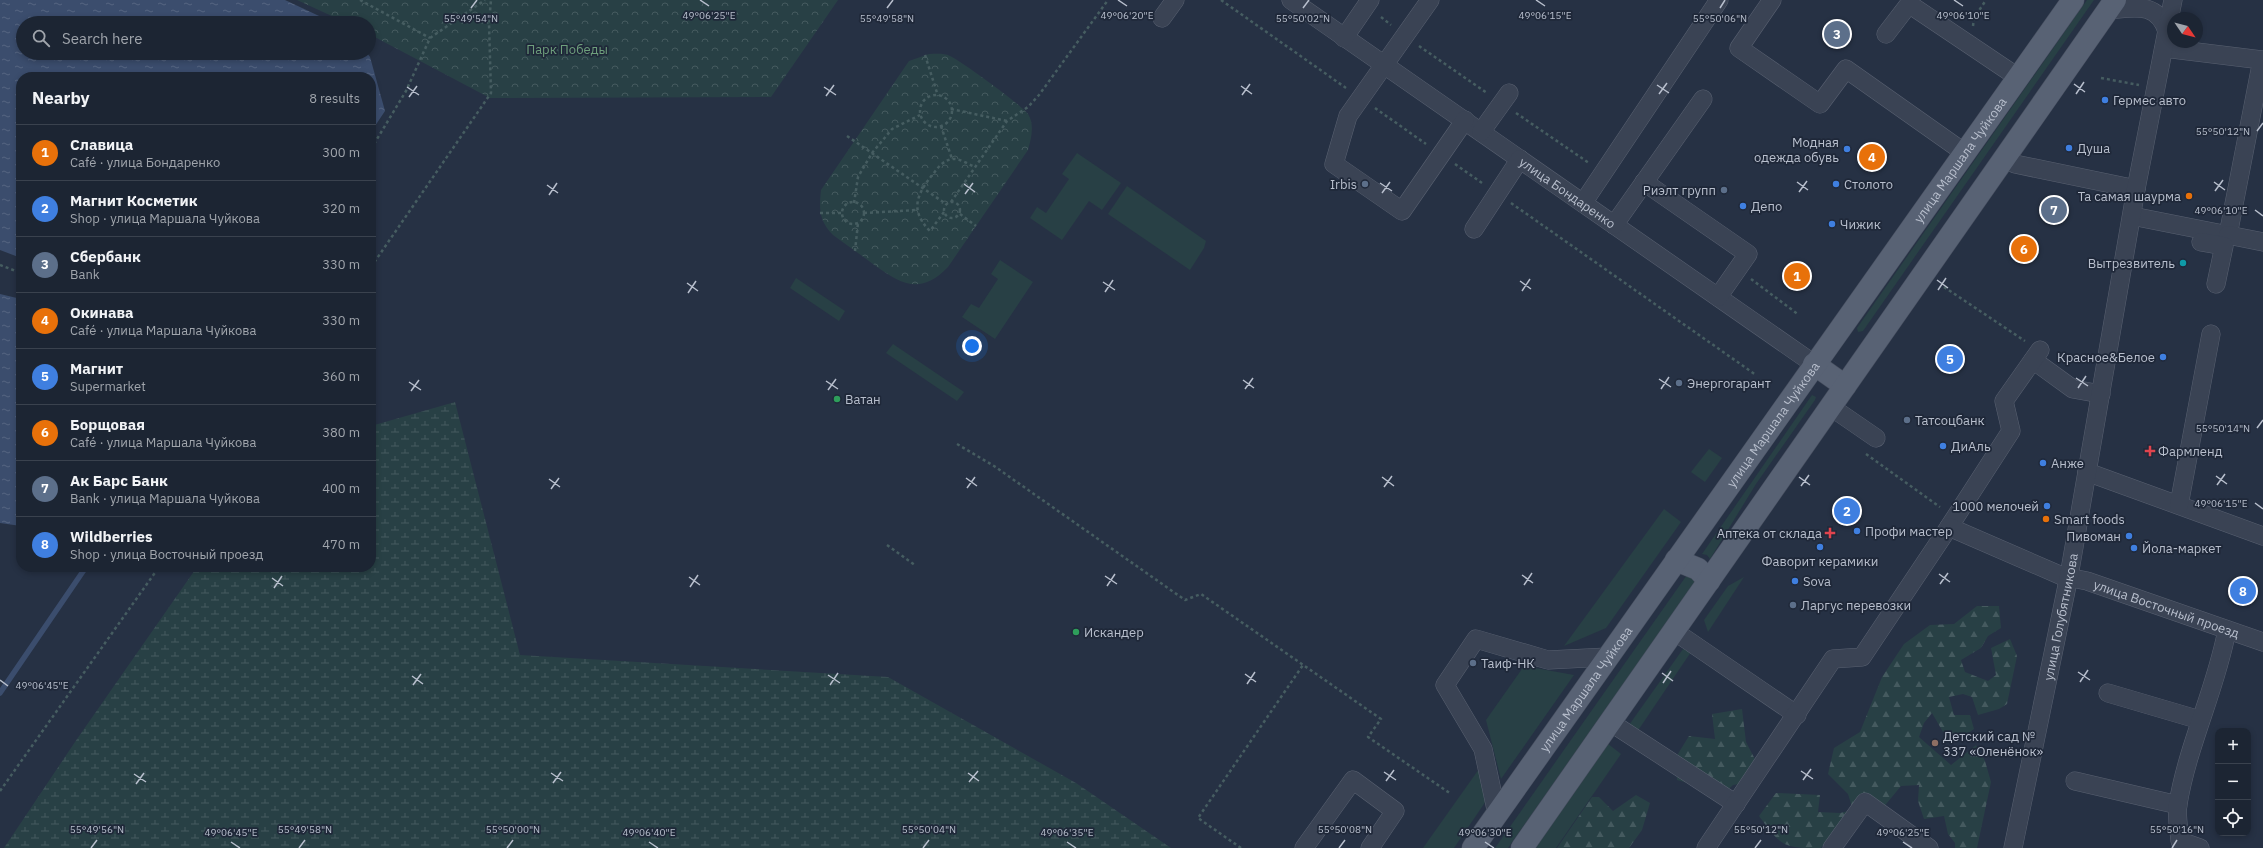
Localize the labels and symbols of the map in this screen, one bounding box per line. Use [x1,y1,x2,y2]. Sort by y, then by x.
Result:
text: 49°06'25"E [682,9,736,22]
text: 49°06'20"E [1100,9,1154,22]
text: 49°06'15"E [1518,9,1572,22]
text: 49°06'10"E [1936,9,1990,22]
text: 55°49'54"N [444,12,498,25]
text: 55°49'58"N [860,12,914,25]
text: 55°50'02"N [1276,12,1330,25]
text: 55°50'06"N [1693,12,1747,25]
north arrow [2167,12,2203,48]
pin: 3 [1824,19,1850,49]
park label: Парк Победы [526,41,608,58]
place label: Гермес авто [2113,92,2186,109]
street label: улица Маршала Чуйкова [1910,94,2011,226]
marker: Гермес авто [2100,95,2110,105]
text: 55°50'12"N [2196,125,2250,138]
place label: Модная одежда обувь [1754,134,1839,166]
place label: Душа [2077,140,2110,157]
pin: 4 [1859,142,1885,172]
marker: Душа [2064,143,2074,153]
marker: Модная одежда обувь [1842,144,1852,154]
street label: улица Бондаренко [1516,153,1619,232]
place label: Irbis [1330,176,1357,193]
place label: Столото [1844,176,1893,193]
marker: Irbis [1360,179,1370,189]
marker: Столото [1831,179,1841,189]
place label: Риэлт групп [1643,182,1716,199]
marker: Риэлт групп [1719,185,1729,195]
place label: Та самая шаурма [2078,188,2181,205]
marker: Та самая шаурма [2184,191,2194,201]
pin: 7 [2041,195,2067,225]
place label: Депо [1751,198,1782,215]
marker: Депо [1738,201,1748,211]
text: 49°06'10"E [2194,204,2248,217]
place label: Чижик [1840,216,1881,233]
marker: Чижик [1827,219,1837,229]
pin: 6 [2011,234,2037,264]
place label: Вытрезвитель [2088,255,2175,272]
marker: Вытрезвитель [2178,258,2188,268]
pin: 1 [1784,261,1810,291]
your location [962,336,982,356]
pin: 5 [1937,344,1963,374]
place label: Красное&Белое [2057,349,2155,366]
marker: Красное&Белое [2158,352,2168,362]
street label: улица Маршала Чуйкова [1723,358,1823,491]
place label: Энергогарант [1687,375,1771,392]
marker: Энергогарант [1674,378,1684,388]
place label: Ватан [845,391,881,408]
marker: Ватан [832,394,842,404]
place label: Татсоцбанк [1915,412,1985,429]
marker: Татсоцбанк [1902,415,1912,425]
text: 55°50'14"N [2196,422,2250,435]
place label: ДиАль [1951,438,1991,455]
marker: ДиАль [1938,441,1948,451]
place label: Фармленд [2158,443,2223,460]
marker: Фармленд [2145,446,2155,456]
place label: Анже [2051,455,2084,472]
marker: Анже [2038,458,2048,468]
pin: 2 [1834,496,1860,526]
text: 49°06'15"E [2194,497,2248,510]
place label: 1000 мелочей [1952,498,2039,515]
marker: 1000 мелочей [2042,501,2052,511]
place label: Smart foods [2054,511,2125,528]
marker: Smart foods [2041,514,2051,524]
place label: Профи мастер [1865,523,1953,540]
place label: Аптека от склада [1717,525,1822,542]
marker: Профи мастер [1852,526,1862,536]
marker: Аптека от склада [1825,528,1835,538]
place label: Пивоман [2066,528,2121,545]
marker: Пивоман [2124,531,2134,541]
place label: Йола-маркет [2142,540,2221,557]
marker: Фаворит керамики [1815,542,1825,552]
marker: Йола-маркет [2129,543,2139,553]
street label: улица Голубятникова [2040,552,2082,682]
place label: Фаворит керамики [1762,553,1878,570]
place label: Sova [1803,573,1831,590]
marker: Sova [1790,576,1800,586]
street label: улица Восточный проезд [2091,576,2242,642]
pin: 8 [2230,576,2256,606]
place label: Ларгус перевозки [1801,597,1911,614]
marker: Ларгус перевозки [1788,600,1798,610]
street label: улица Маршала Чуйкова [1536,623,1636,755]
place label: Искандер [1084,624,1144,641]
marker: Искандер [1071,627,1081,637]
place label: Таиф-НК [1481,655,1535,672]
marker: Таиф-НК [1468,658,1478,668]
text: 49°06'45"E [15,679,69,692]
place label: Детский сад № 337 «Оленёнок» [1943,728,2044,760]
marker: Детский сад № 337 «Оленёнок» [1930,738,1940,748]
text: 55°49'56"N [70,823,124,836]
text: 55°49'58"N [278,823,332,836]
text: 55°50'00"N [486,823,540,836]
text: 55°50'04"N [902,823,956,836]
text: 55°50'08"N [1318,823,1372,836]
text: 55°50'12"N [1734,823,1788,836]
text: 55°50'16"N [2150,823,2204,836]
text: 49°06'45"E [204,826,258,839]
text: 49°06'40"E [622,826,676,839]
text: 49°06'35"E [1040,826,1094,839]
text: 49°06'30"E [1458,826,1512,839]
text: 49°06'25"E [1876,826,1930,839]

